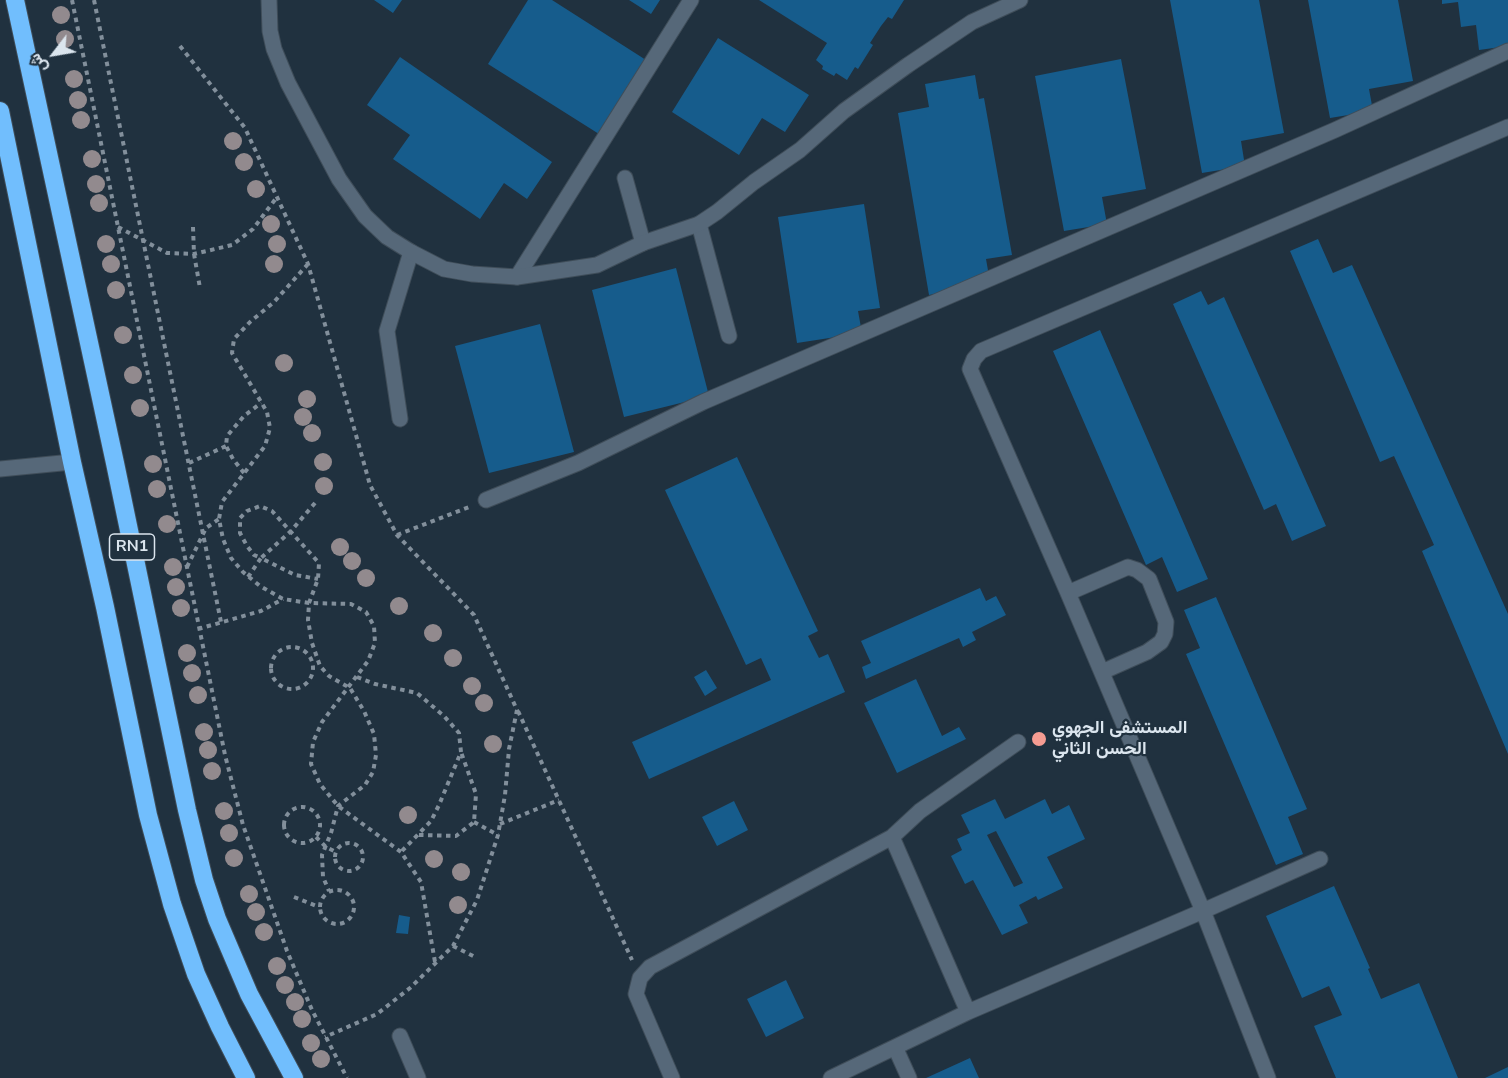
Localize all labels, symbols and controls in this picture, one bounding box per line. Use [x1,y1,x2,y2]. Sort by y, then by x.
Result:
north arrow [24,24,84,84]
text: ش [24,49,53,77]
road number: RN1 [110,534,154,560]
place label: المستشفى الجهوي الحسن الثاني [1052,718,1187,760]
marker: المستشفى الجهوي الحسن الثاني [1030,730,1048,748]

